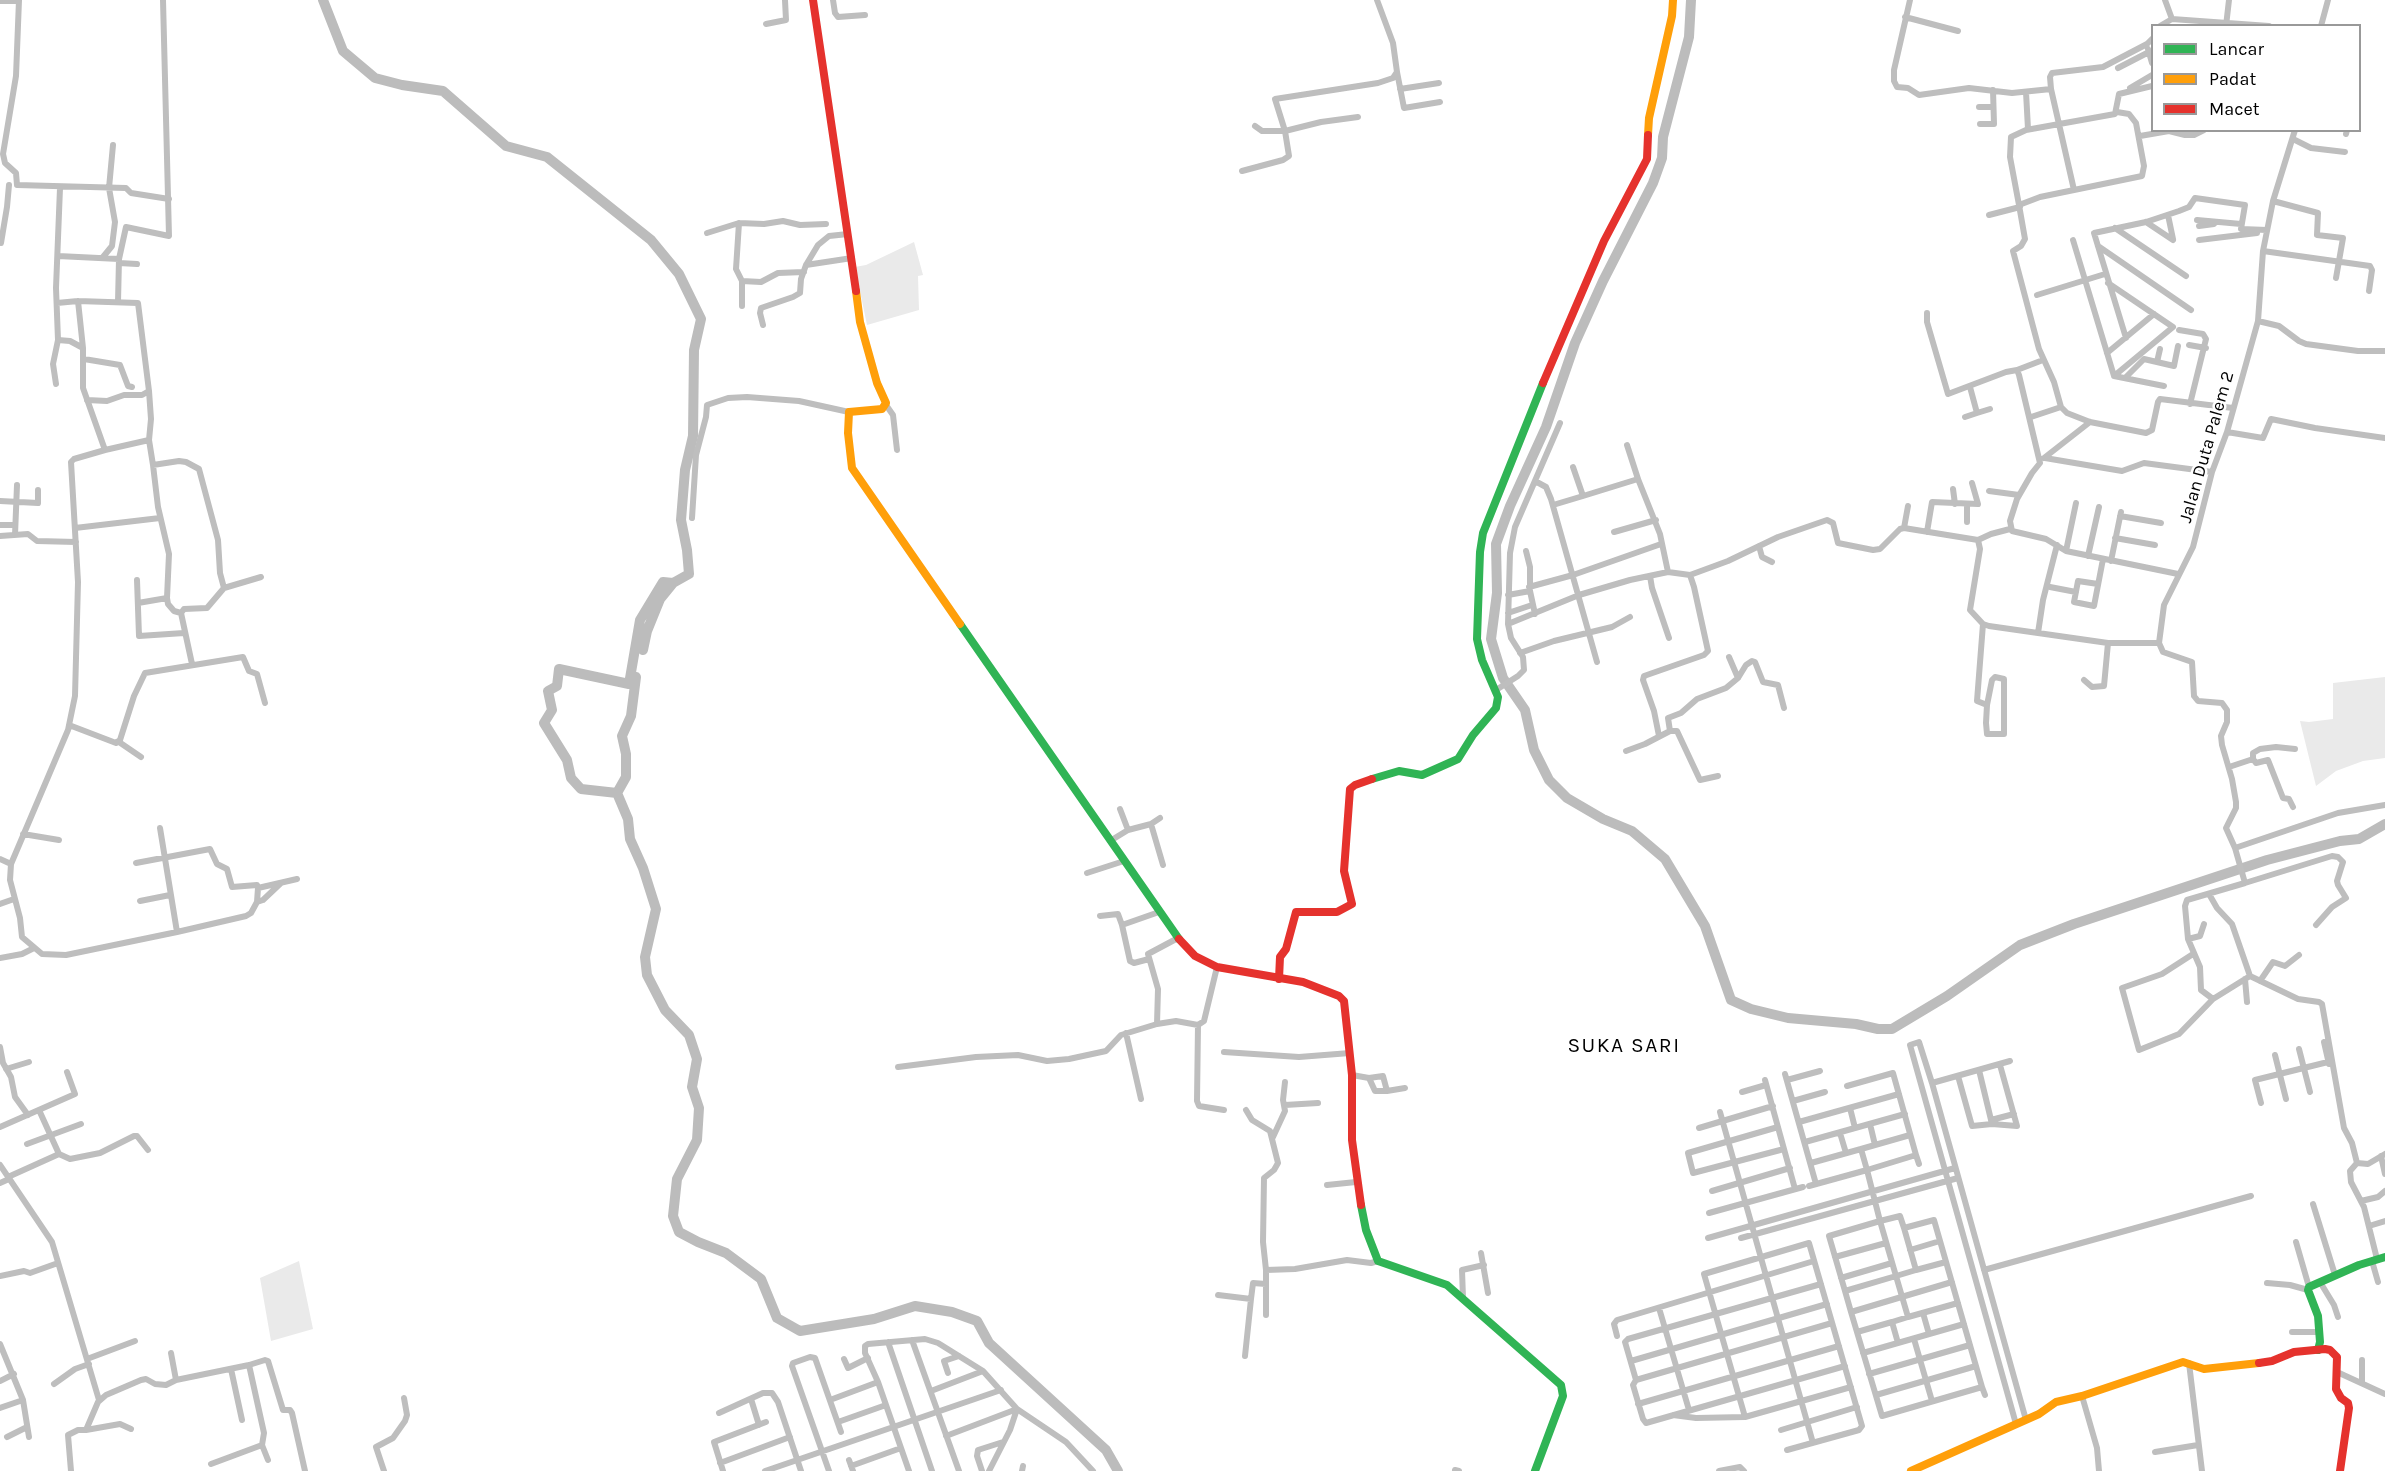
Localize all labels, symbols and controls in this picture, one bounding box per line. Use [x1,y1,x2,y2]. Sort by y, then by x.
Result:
legend [2151,24,2361,132]
text: Lancar [2209,38,2264,60]
text: Padat [2209,68,2256,90]
text: Macet [2209,98,2259,120]
street label: Jalan Duta Palem 2 [2175,369,2239,525]
district label: SUKA SARI [1567,1033,1681,1059]

